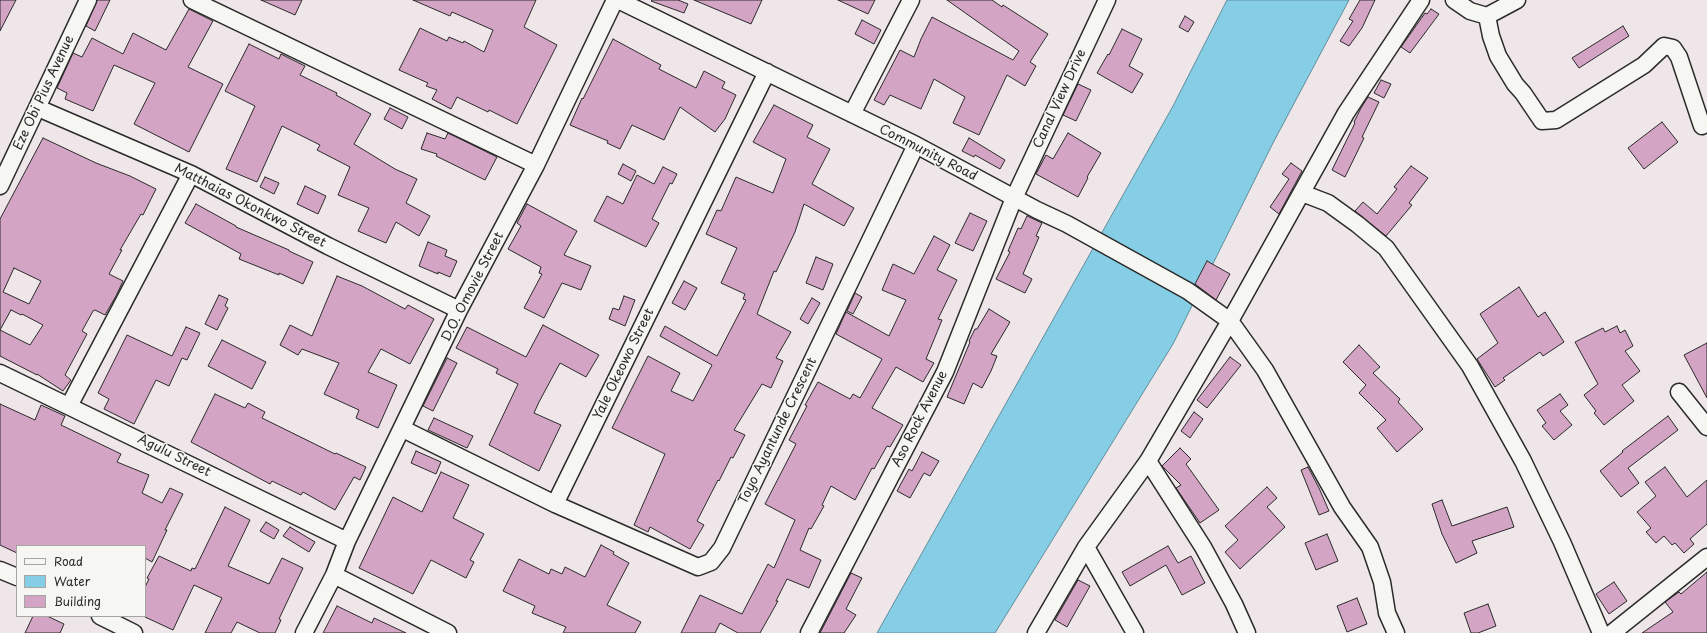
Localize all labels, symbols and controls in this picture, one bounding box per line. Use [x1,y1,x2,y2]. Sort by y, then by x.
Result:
street label: Eze Obi Pius Avenue [11,33,77,153]
street label: Canal View Drive [1030,47,1090,151]
street label: Community Road [876,122,980,184]
street label: Matthaias Okonkwo Street [172,161,328,251]
street label: D.O. Omovie Street [439,230,507,344]
street label: Yale Okeowo Street [590,306,658,422]
street label: Toyo Ayantunde Crescent [736,355,820,507]
street label: Aso Rock Avenue [889,368,951,470]
street label: Agulu Street [135,432,213,480]
legend [16,545,146,617]
text: Road [54,552,83,570]
text: Water [54,572,90,590]
text: Building [54,592,101,610]

